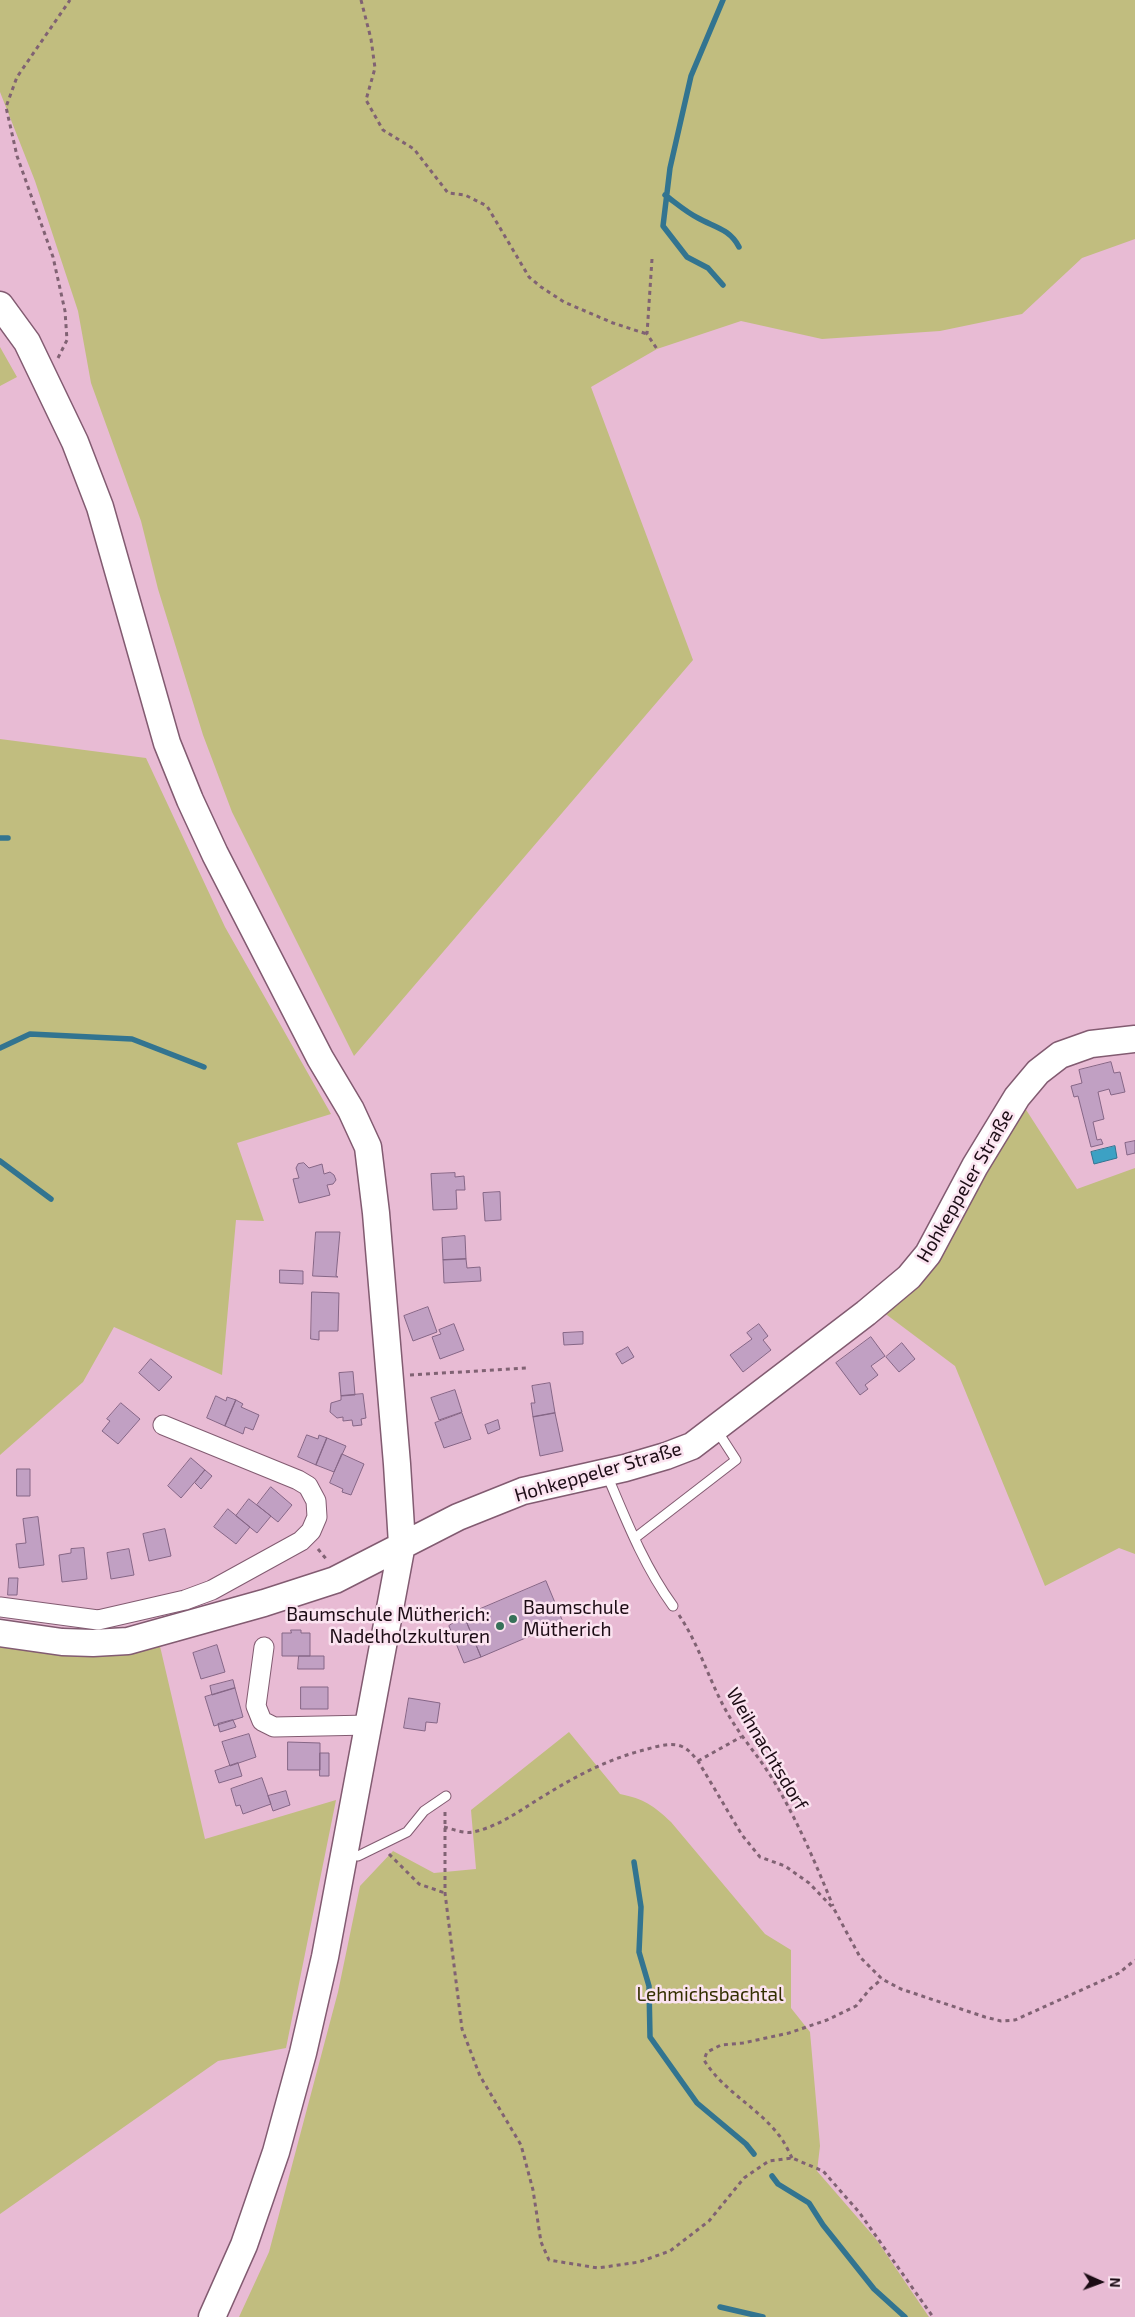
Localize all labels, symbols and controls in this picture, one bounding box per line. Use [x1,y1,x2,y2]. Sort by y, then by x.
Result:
street label: Hohkeppeler Straße [912,1105,1018,1267]
street label: Hohkeppeler Straße [512,1437,684,1507]
place label: Baumschule Mütherich [523,1597,629,1641]
place label: Baumschule Mütherich: Nadelholzkulturen [286,1604,490,1648]
marker: Baumschule Mütherich [507,1613,519,1625]
marker: Baumschule Mütherich: Nadelholzkulturen [494,1620,506,1632]
street label: Weihnachtsdorf [721,1684,813,1814]
park label: Lehmichsbachtal [636,1984,784,2006]
north arrow [1075,2257,1125,2307]
text: N [1107,2277,1124,2288]

